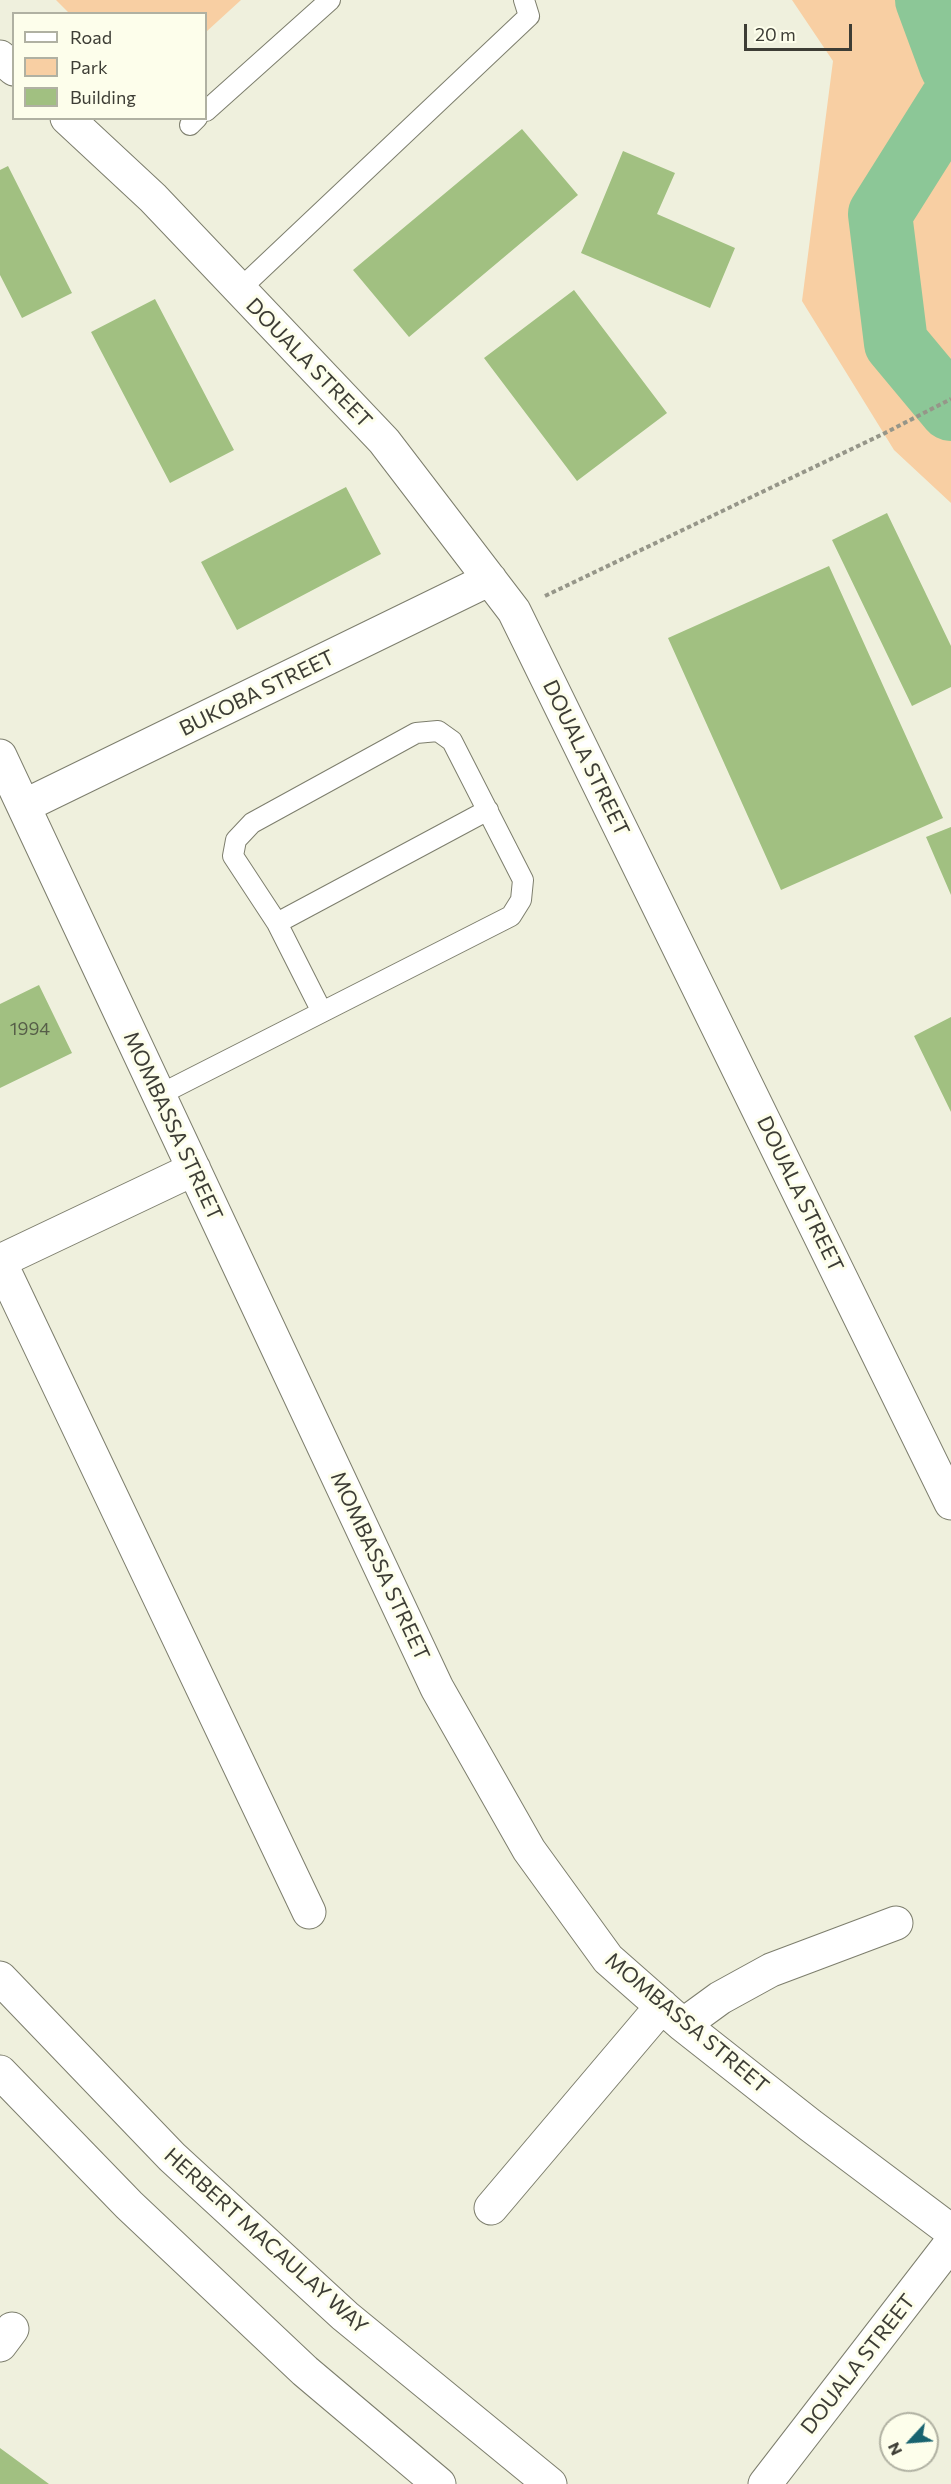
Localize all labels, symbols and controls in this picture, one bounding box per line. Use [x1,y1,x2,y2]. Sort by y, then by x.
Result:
legend [12,12,207,120]
scale bar [747,12,855,50]
text: 20 m [755,23,796,45]
text: Road [70,26,112,48]
text: Park [70,56,108,78]
text: Building [70,86,136,108]
street label: DOUALA STREET [241,293,377,433]
street label: BUKOBA STREET [175,645,339,741]
street label: DOUALA STREET [537,676,635,840]
house number: 1994 [10,1018,50,1040]
street label: MOMBASSA STREET [118,1027,228,1225]
street label: DOUALA STREET [751,1112,849,1276]
street label: MOMBASSA STREET [325,1467,435,1665]
street label: MOMBASSA STREET [600,1947,774,2099]
street label: HERBERT MACAULAY WAY [159,2143,373,2339]
street label: DOUALA STREET [796,2289,920,2439]
north arrow [879,2412,939,2472]
text: N [883,2440,905,2459]

